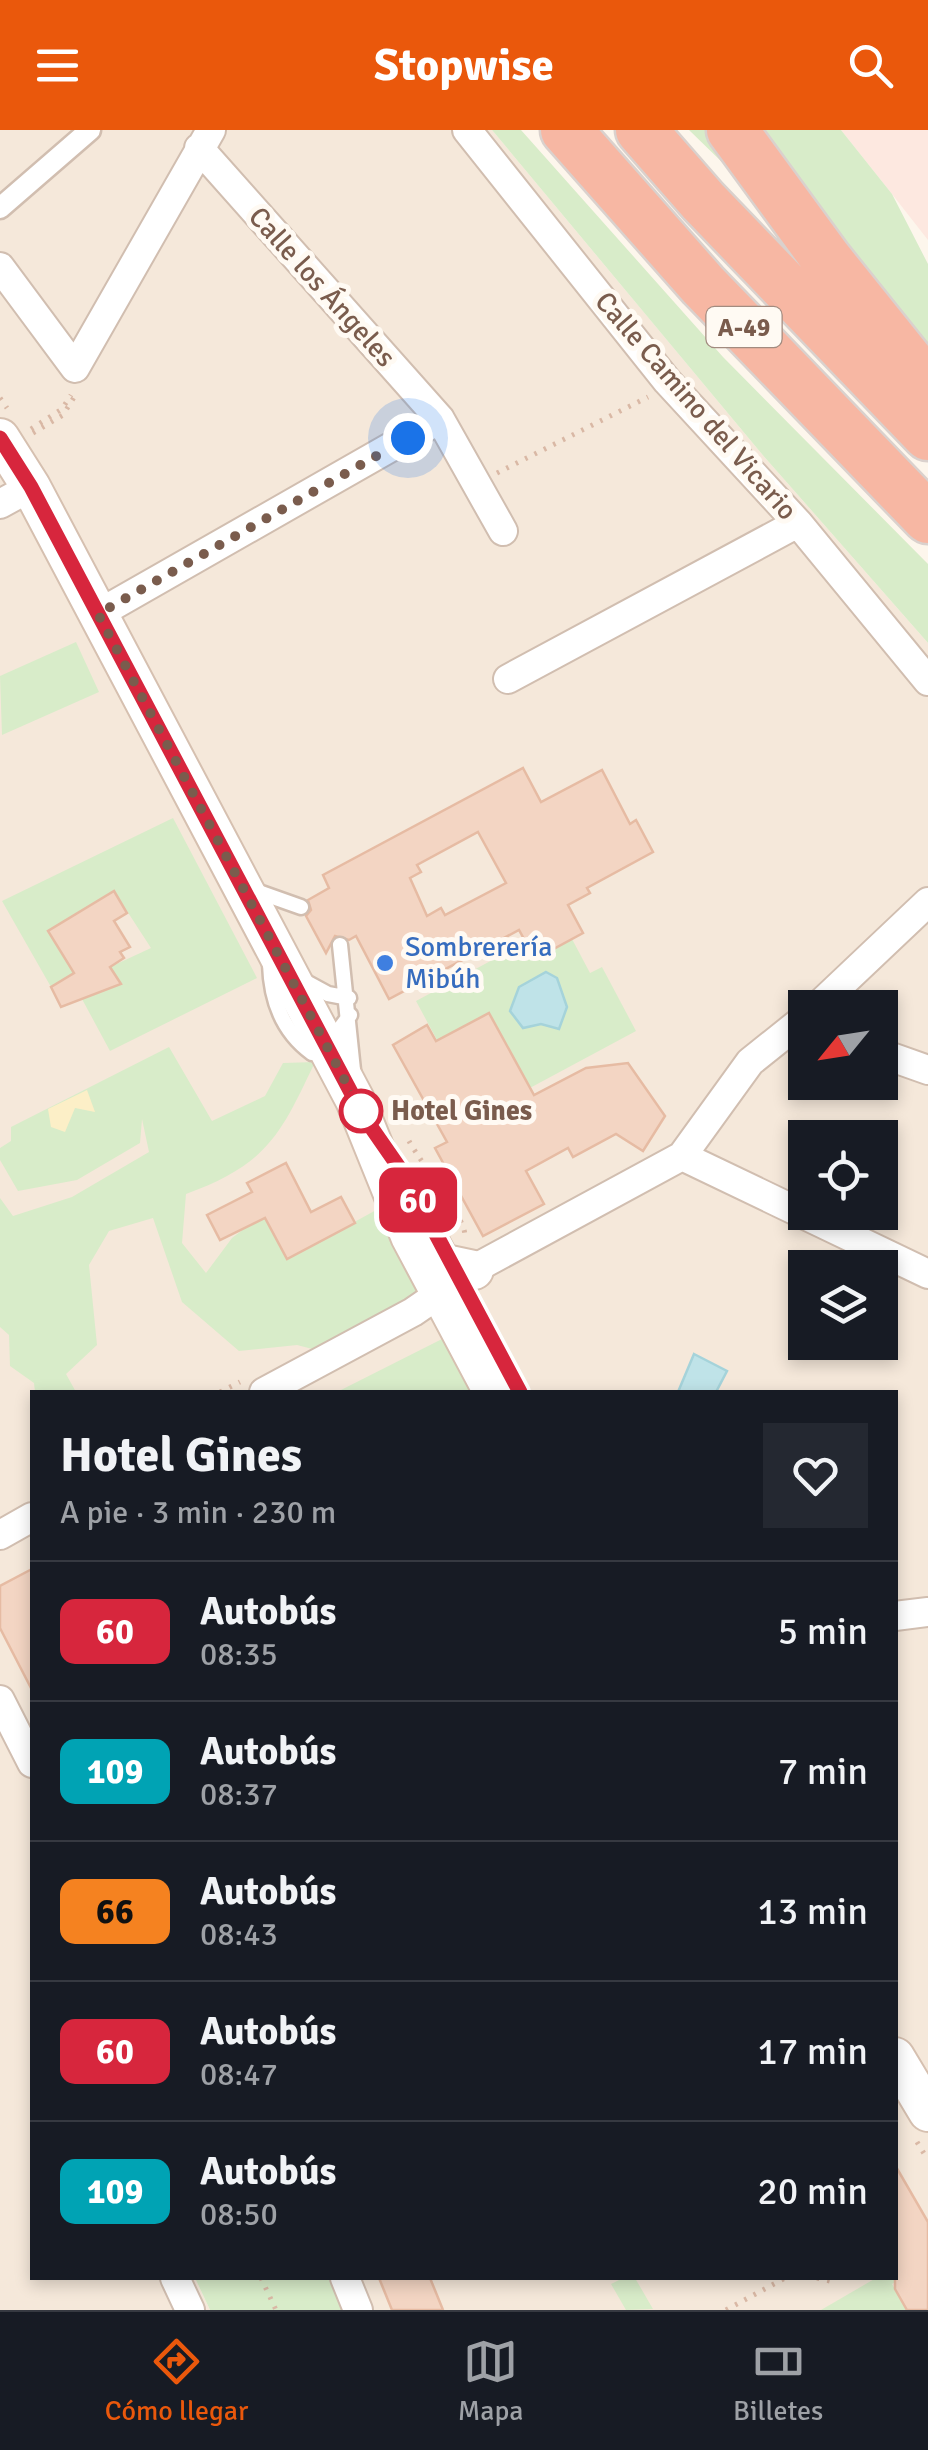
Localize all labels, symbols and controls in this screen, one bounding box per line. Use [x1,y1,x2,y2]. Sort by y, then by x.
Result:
icon: menu [30,38,85,93]
text: Stopwise [374,38,554,93]
icon: search [843,38,898,93]
street label: Calle los Ángeles [241,200,403,374]
street label: Calle Camino del Vicario [588,285,804,527]
road number: A-49 [706,307,782,347]
your location [383,413,433,463]
place label: Sombrerería Mibúh [405,930,552,996]
marker: Sombrerería Mibúh [374,952,396,974]
north arrow [788,990,898,1100]
map controls [788,990,898,1360]
marker: Hotel Gines [340,1090,382,1132]
place label: Hotel Gines [391,1094,532,1128]
button: locate [788,1120,898,1230]
line badge: 60 [373,1168,463,1232]
text: 60 [399,1179,437,1222]
button: layers [788,1250,898,1360]
button: heart [763,1423,868,1528]
text: Hotel Gines [60,1426,302,1485]
text: A pie · 3 min · 230 m [60,1493,336,1532]
text: Autobús [200,1588,336,1635]
text: 5 min [778,1608,868,1655]
text: 60 [96,1610,134,1653]
text: 08:35 [200,1635,278,1674]
text: Autobús [200,1728,336,1775]
text: 7 min [778,1748,868,1795]
text: 109 [87,1750,143,1793]
text: 08:37 [200,1775,278,1814]
text: Autobús [200,1868,336,1915]
text: 13 min [757,1888,868,1935]
text: 66 [96,1890,134,1933]
text: 08:43 [200,1915,278,1954]
text: Autobús [200,2008,336,2055]
text: 17 min [757,2028,868,2075]
text: 60 [96,2030,134,2073]
text: 08:47 [200,2055,278,2094]
text: Autobús [200,2148,336,2195]
text: 20 min [757,2168,868,2215]
text: 109 [87,2170,143,2213]
text: 08:50 [200,2195,278,2234]
tab: Cómo llegar [105,2334,248,2428]
tab: Mapa [458,2334,524,2428]
tab: Billetes [733,2334,823,2428]

